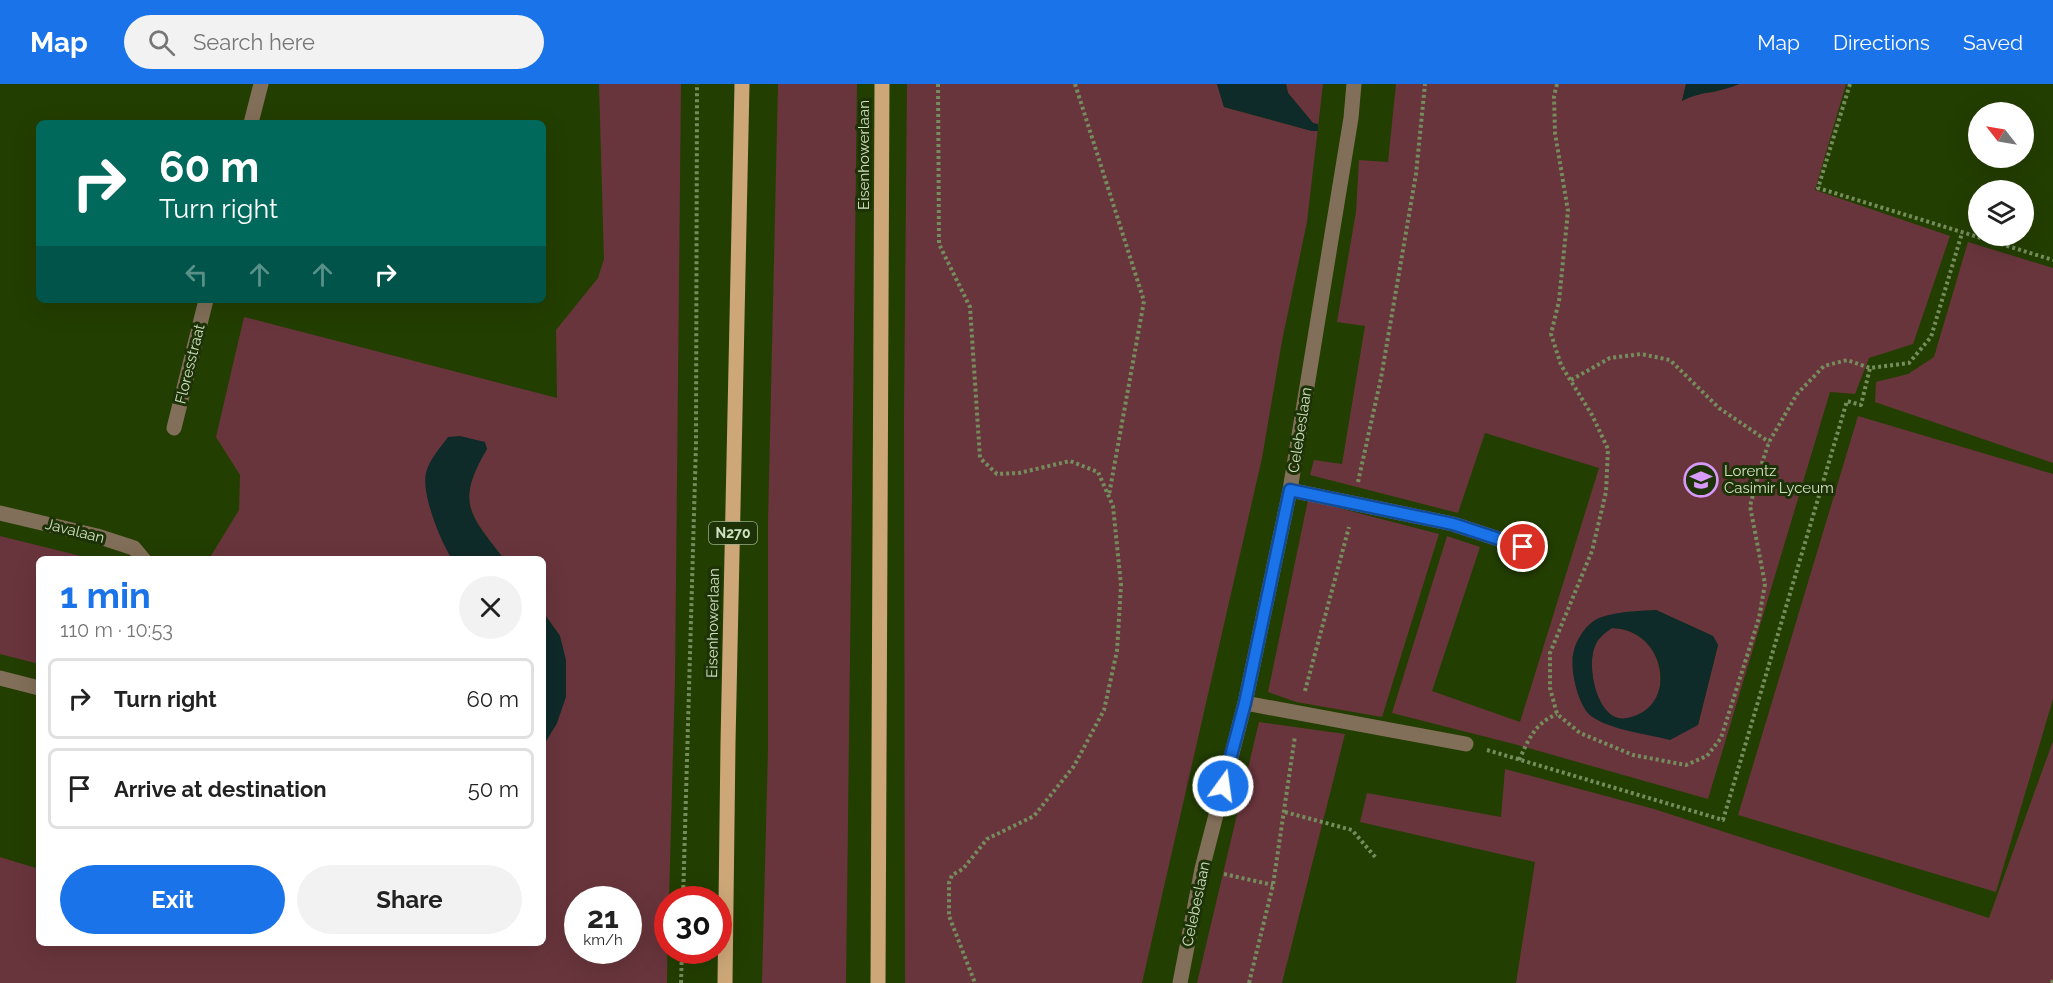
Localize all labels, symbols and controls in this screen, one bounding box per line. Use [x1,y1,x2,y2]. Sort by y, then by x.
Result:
search box [124,15,544,69]
text: Map [30,26,88,59]
icon: search [145,26,178,59]
text: Search here [193,29,315,55]
text: Map [1757,30,1800,55]
text: Directions [1833,30,1930,55]
text: Saved [1963,30,2023,55]
street label: Eisenhowerlaan [855,100,873,210]
north arrow [1968,102,2034,168]
map controls [1968,102,2034,246]
text: 60 m [159,143,259,192]
icon: right [60,144,138,222]
button: layers [1968,180,2034,246]
text: Turn right [159,193,278,224]
icon: left [180,258,213,291]
icon: ahead [243,258,276,291]
icon: ahead [306,258,339,291]
icon: right [369,258,402,291]
street label: Floresstraat [171,322,209,406]
street label: Celebeslaan [1284,386,1316,474]
school or university icon: Lorentz Casimir Lyceum [1683,462,1719,498]
place label: Lorentz Casimir Lyceum [1724,462,1834,497]
street label: Javalaan [44,515,106,547]
pin [1497,521,1548,572]
road number: N270 [709,522,757,544]
icon: arrive [1506,530,1539,563]
street label: Eisenhowerlaan [703,568,723,678]
text: 1 min [60,574,151,616]
button: close [459,576,522,639]
text: 110 m · 10:53 [60,618,173,642]
icon: right [63,682,96,715]
text: Turn right [114,686,217,712]
text: 60 m [466,686,519,712]
position arrow [1191,754,1255,818]
icon: arrive [63,772,96,805]
text: Arrive at destination [114,776,327,802]
text: 50 m [468,776,519,802]
street label: Celebeslaan [1178,860,1214,948]
button: Exit [60,865,285,934]
button: Share [297,865,522,934]
speed limit sign: 30 [654,886,732,964]
text: 21 [587,900,619,935]
text: km/h [583,931,623,949]

